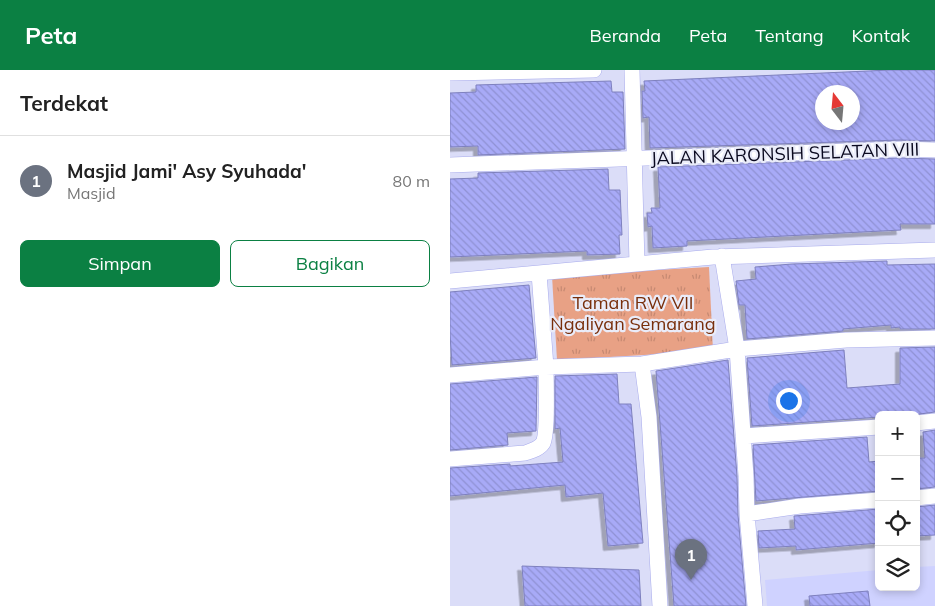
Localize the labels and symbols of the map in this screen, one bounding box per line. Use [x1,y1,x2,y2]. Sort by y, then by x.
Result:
north arrow [815,85,860,130]
street label: JALAN KARONSIH SELATAN VIII [650,137,920,170]
park label: Taman RW VII Ngaliyan Semarang [550,291,716,335]
your location [776,388,802,414]
pin: 1 [675,539,707,580]

